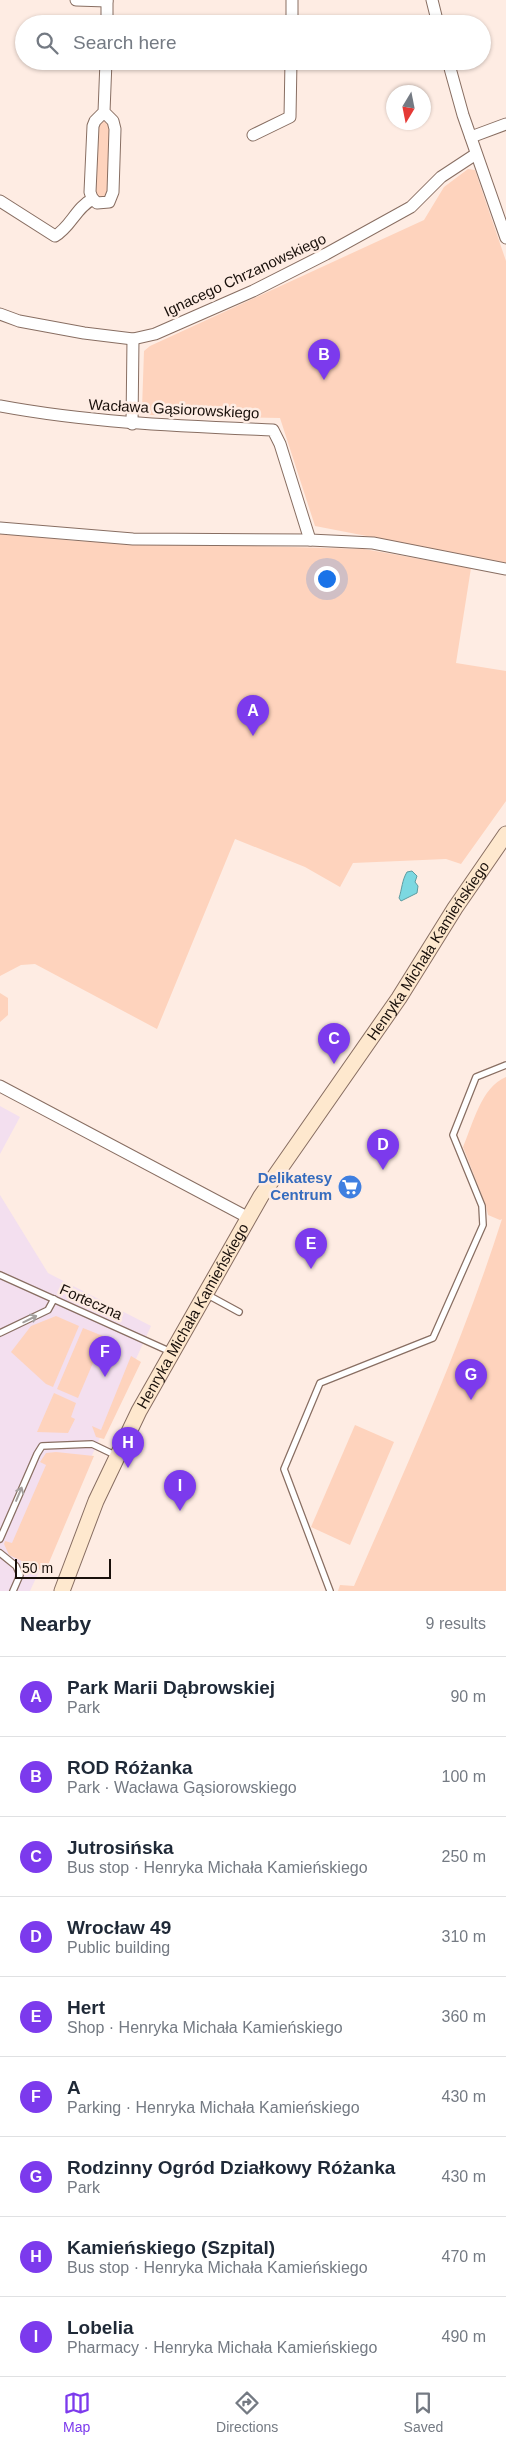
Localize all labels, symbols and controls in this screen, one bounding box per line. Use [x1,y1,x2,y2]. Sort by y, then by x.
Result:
search box [15,15,491,70]
icon: search [33,29,61,57]
text: Search here [73,32,177,53]
north arrow [386,85,431,130]
street label: Ignacego Chrzanowskiego [161,229,328,320]
pin: B [308,339,340,380]
street label: Wacława Gąsiorowskiego [88,396,260,421]
your location [314,566,340,592]
pin: A [237,695,269,736]
street label: Henryka Michała Kamieńskiego [363,858,493,1043]
pin: C [318,1023,350,1064]
pin: D [367,1129,399,1170]
place label: Delikatesy Centrum [258,1169,333,1203]
supermarket icon: Delikatesy Centrum [337,1174,363,1200]
street label: Henryka Michała Kamieńskiego [133,1220,252,1412]
pin: E [295,1228,327,1269]
street label: Forteczna [57,1280,126,1323]
one-way arrow [22,1314,37,1323]
pin: F [89,1336,121,1377]
pin: G [455,1359,487,1400]
pin: H [112,1427,144,1468]
pin: I [164,1470,196,1511]
one-way arrow [15,1487,25,1502]
scale bar [15,1556,111,1579]
text: 50 m [22,1560,53,1576]
text: Nearby [20,1612,91,1635]
text: 9 results [426,1615,486,1632]
text: Park Marii Dąbrowskiej [67,1677,275,1698]
text: A [30,1688,42,1705]
text: 90 m [450,1688,486,1705]
text: Park [67,1699,100,1716]
text: ROD Różanka [67,1757,193,1778]
text: B [30,1768,42,1785]
text: 100 m [442,1768,486,1785]
text: Park · Wacława Gąsiorowskiego [67,1779,297,1796]
text: Jutrosińska [67,1837,174,1858]
text: C [30,1848,42,1865]
text: 250 m [442,1848,486,1865]
text: Bus stop · Henryka Michała Kamieńskiego [67,1859,368,1876]
text: Wrocław 49 [67,1917,171,1938]
text: D [30,1928,42,1945]
text: 310 m [442,1928,486,1945]
text: Public building [67,1939,170,1956]
text: Hert [67,1997,105,2018]
text: E [31,2008,41,2025]
text: 360 m [442,2008,486,2025]
text: Shop · Henryka Michała Kamieńskiego [67,2019,343,2036]
text: A [67,2077,81,2098]
text: F [31,2088,41,2105]
text: 430 m [442,2088,486,2105]
text: Parking · Henryka Michała Kamieńskiego [67,2099,360,2116]
text: Rodzinny Ogród Działkowy Różanka [67,2157,395,2178]
text: G [30,2168,42,2185]
text: 430 m [442,2168,486,2185]
text: Park [67,2179,100,2196]
text: Kamieńskiego (Szpital) [67,2237,275,2258]
text: H [30,2248,42,2265]
text: 470 m [442,2248,486,2265]
text: Bus stop · Henryka Michała Kamieńskiego [67,2259,368,2276]
text: Lobelia [67,2317,134,2338]
text: I [34,2328,38,2345]
text: 490 m [442,2328,486,2345]
text: Pharmacy · Henryka Michała Kamieńskiego [67,2339,377,2356]
tab: Map [63,2389,91,2435]
tab: Directions [216,2389,278,2435]
tab: Saved [404,2389,443,2435]

